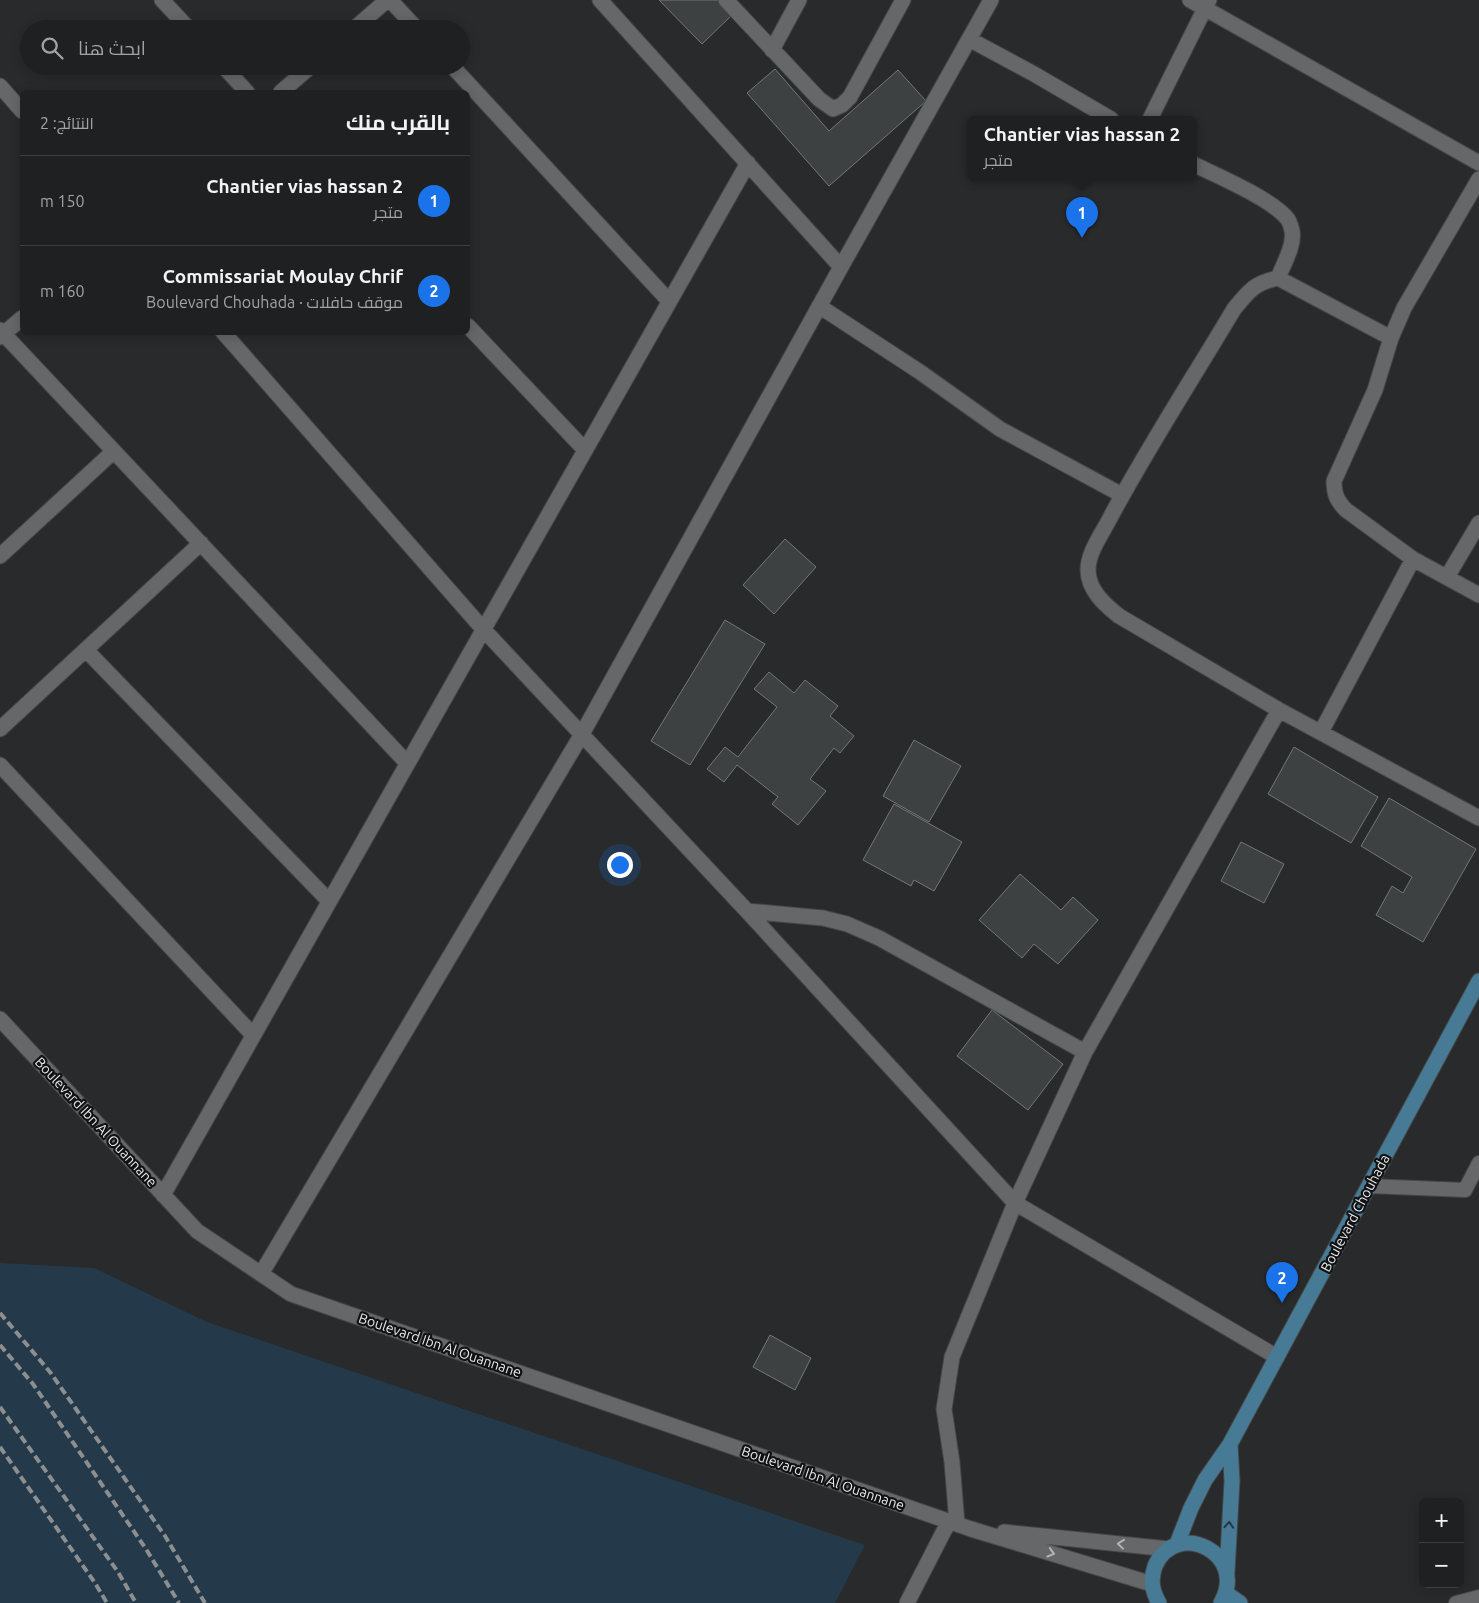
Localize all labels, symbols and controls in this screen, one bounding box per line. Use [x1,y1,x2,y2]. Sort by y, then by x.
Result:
search box [20,20,470,75]
icon: search [38,34,66,62]
text: ابحث هنا [78,37,146,59]
text: بالقرب منك [346,110,450,134]
text: النتائج: 2 [40,114,94,132]
popup [967,116,1197,181]
text: Chantier vias hassan 2 [984,123,1180,145]
text: متجر [984,151,1013,169]
text: Chantier vias hassan 2 [206,175,403,197]
text: 150 m [40,192,85,210]
text: 1 [429,192,439,210]
pin: 1 [1066,197,1098,238]
text: متجر [374,203,403,221]
text: Commissariat Moulay Chrif [163,265,403,287]
text: 160 m [40,282,85,300]
text: 2 [429,282,439,300]
text: موقف حافلات · Boulevard Chouhada [146,293,403,311]
your location [607,852,633,878]
street label: Boulevard Ibn Al Ouannane [32,1054,160,1190]
street label: Boulevard Chouhada [1317,1152,1393,1274]
pin: 2 [1266,1262,1298,1303]
street label: Boulevard Ibn Al Ouannane [357,1310,523,1380]
street label: Boulevard Ibn Al Ouannane [740,1443,906,1513]
map controls [1419,1498,1464,1588]
button: + [1419,1498,1464,1543]
one-way arrow [1224,1520,1235,1528]
one-way arrow [1117,1539,1125,1550]
button: − [1419,1543,1464,1588]
one-way arrow [1046,1547,1054,1557]

